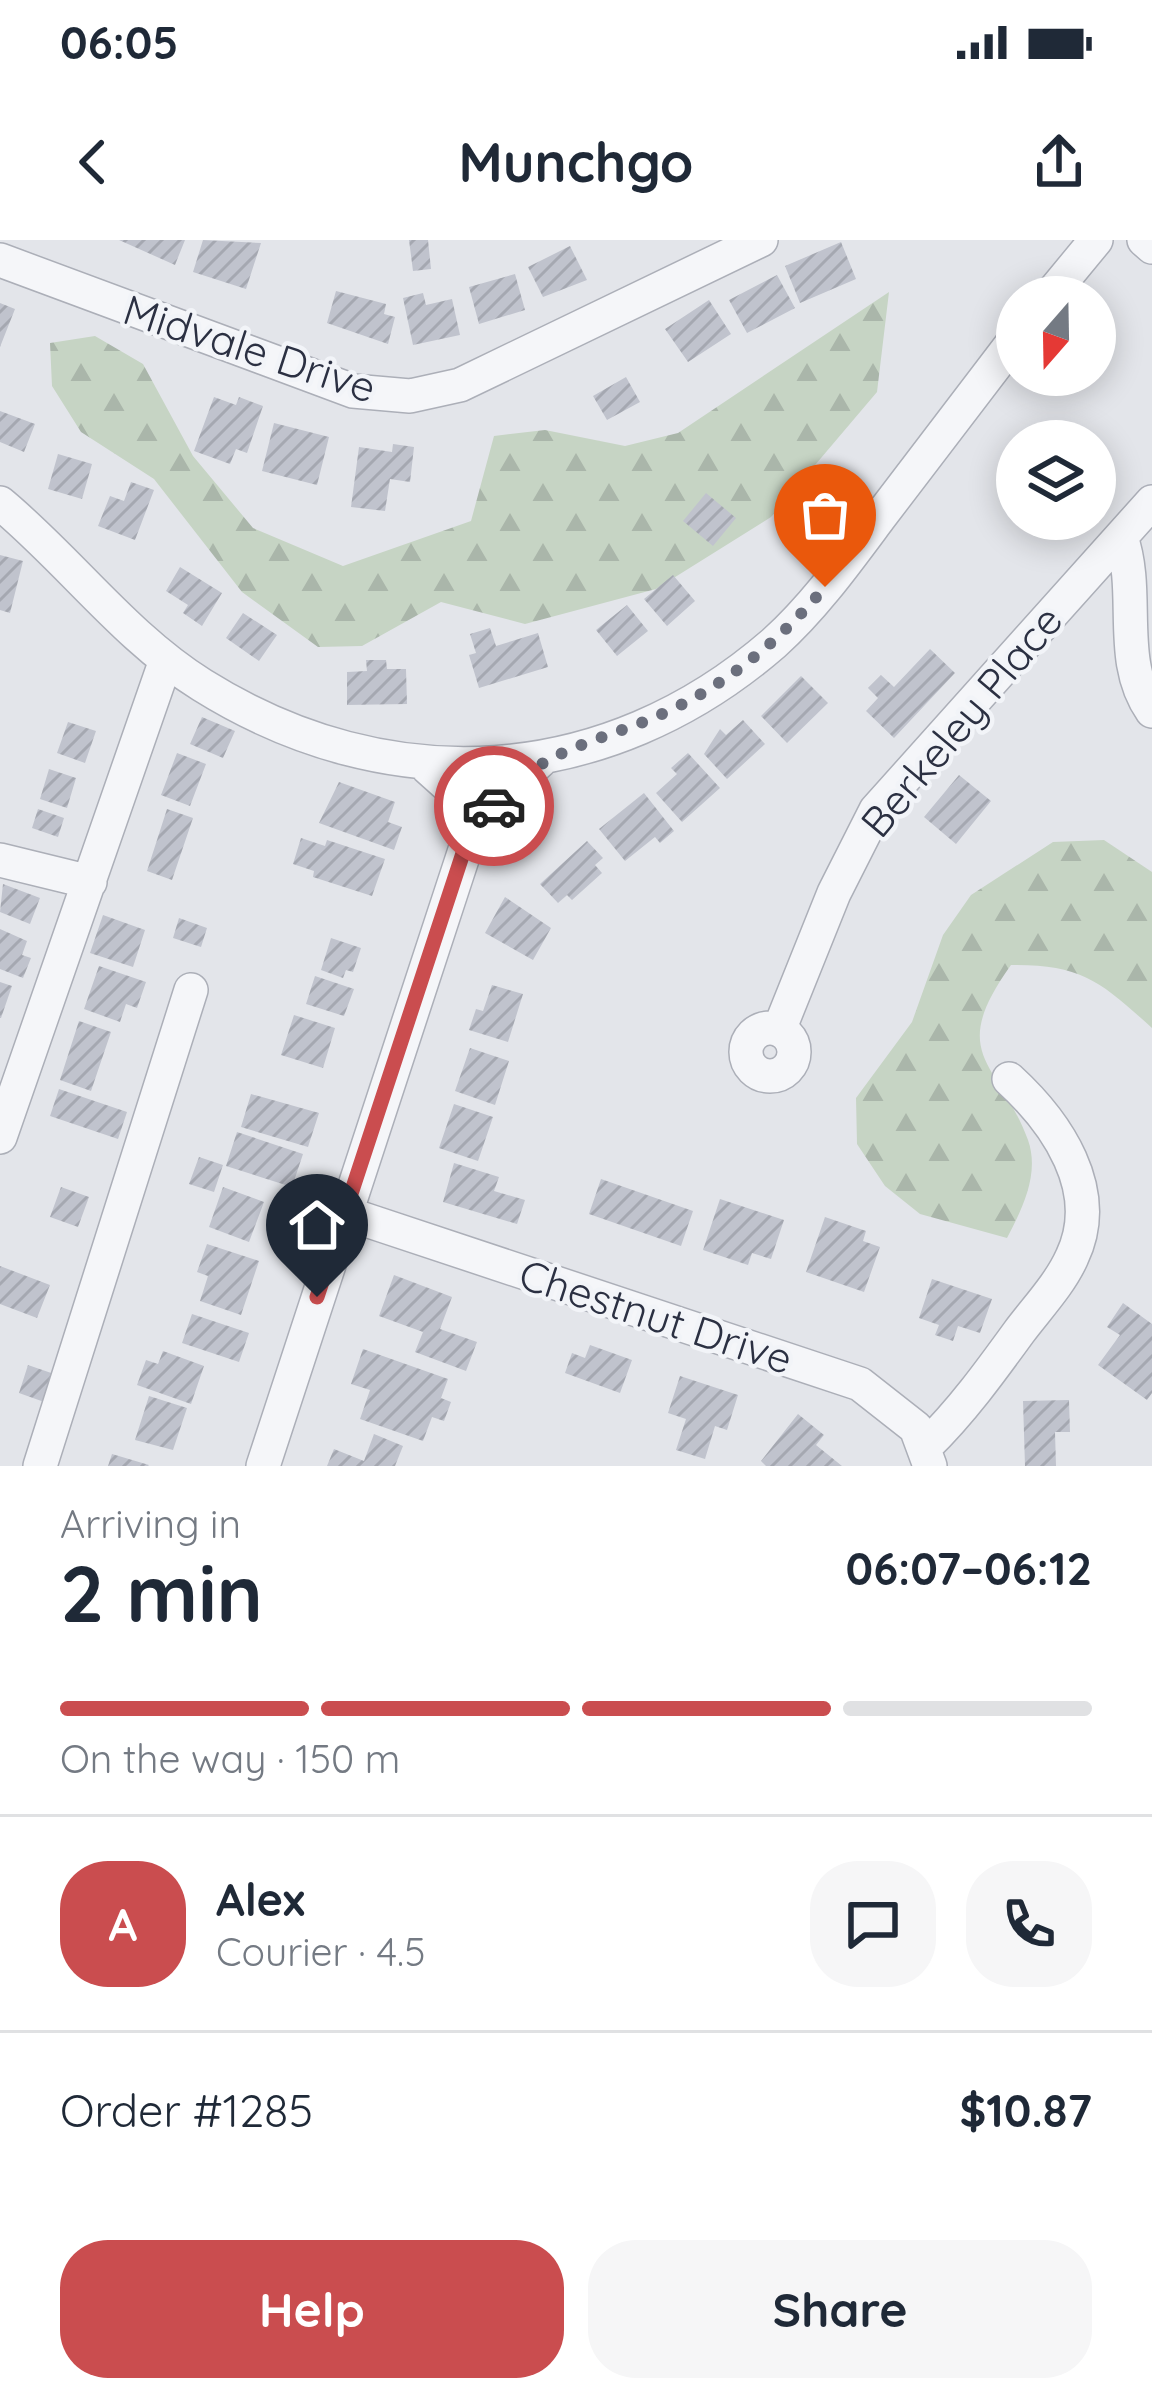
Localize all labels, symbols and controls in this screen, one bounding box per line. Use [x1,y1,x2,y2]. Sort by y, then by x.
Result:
text: 06:05 [60,14,178,70]
text: Munchgo [459,128,693,196]
icon: back [60,129,126,195]
icon: share [1026,129,1092,195]
north arrow [996,276,1116,396]
map controls [996,276,1116,540]
street label: Midvale Drive [117,282,383,414]
button: layers [996,420,1116,540]
pin [774,464,876,587]
icon: bag [792,482,858,548]
street label: Berkeley Place [849,594,1073,848]
courier [434,746,554,866]
icon: car [461,773,527,839]
pin [266,1174,368,1297]
icon: home [284,1192,350,1258]
street label: Chestnut Drive [513,1247,799,1385]
text: Arriving in [60,1499,241,1548]
text: 06:07–06:12 [846,1540,1092,1596]
text: 2 min [60,1544,263,1642]
text: On the way · 150 m [60,1734,400,1783]
button: chat [810,1861,936,1987]
button: phone [966,1861,1092,1987]
text: Alex [216,1871,305,1927]
text: A [109,1896,137,1952]
text: Courier · 4.5 [216,1927,425,1976]
text: Order #1285 [60,2082,313,2138]
text: $10.87 [959,2082,1092,2138]
button: Help [60,2240,564,2378]
button: Share [588,2240,1092,2378]

